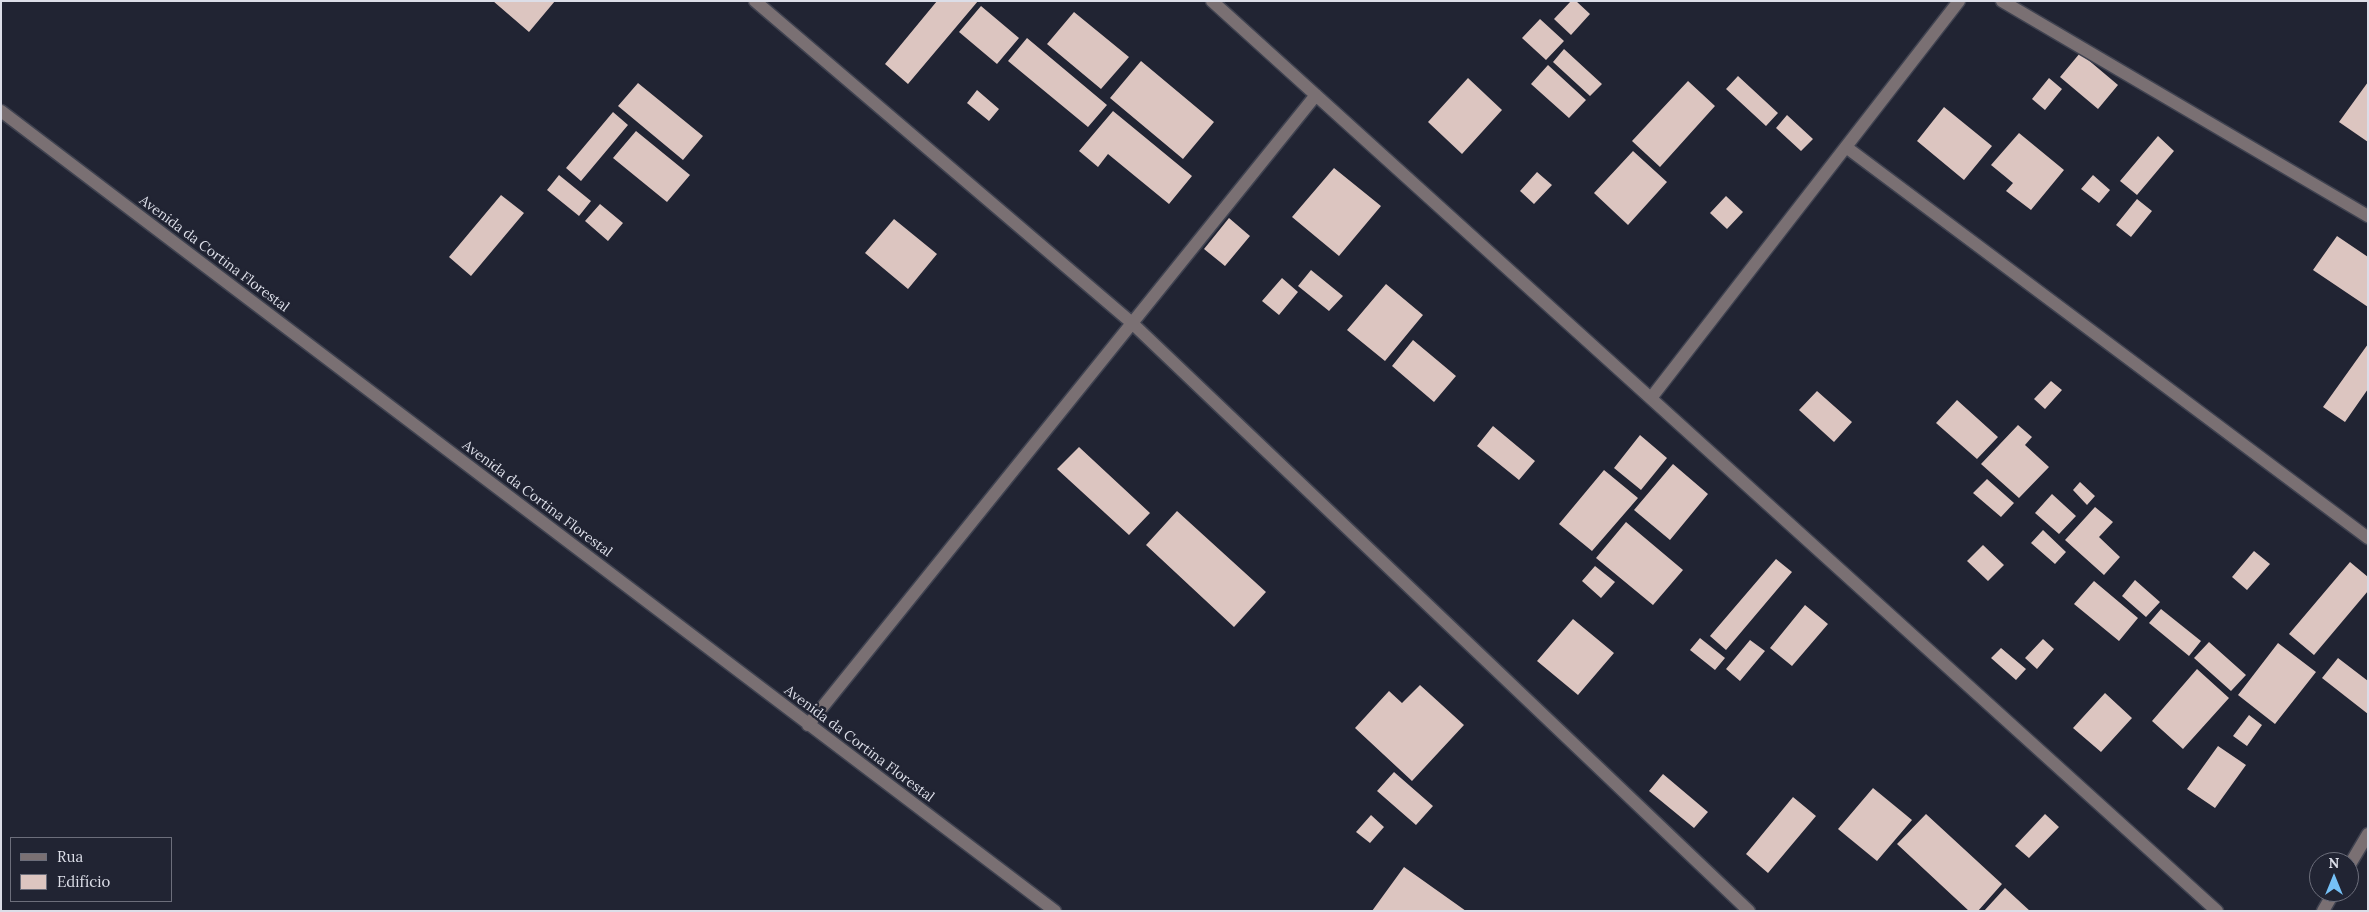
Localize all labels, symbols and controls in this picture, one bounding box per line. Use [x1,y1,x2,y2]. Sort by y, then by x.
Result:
street label: Avenida da Cortina Florestal [136,192,292,316]
street label: Avenida da Cortina Florestal [459,437,615,561]
street label: Avenida da Cortina Florestal [781,682,937,806]
legend [10,837,172,902]
text: Rua [57,847,83,866]
north arrow [2309,852,2359,902]
text: N [2329,854,2339,872]
text: Edifício [57,872,110,891]

